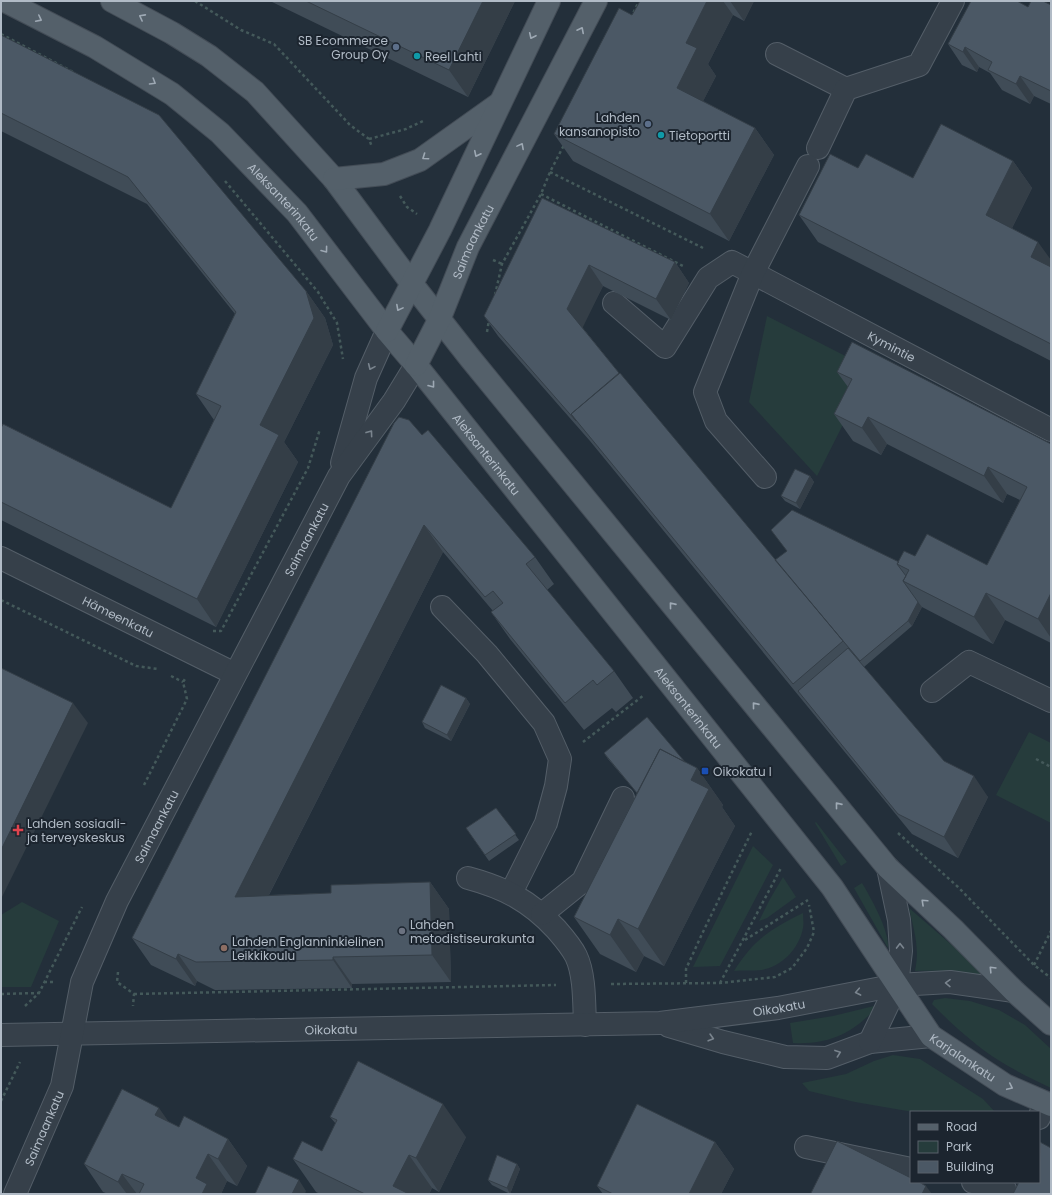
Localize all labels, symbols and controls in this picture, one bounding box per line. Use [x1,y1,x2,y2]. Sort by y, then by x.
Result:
one-way arrow [35,14,43,22]
one-way arrow [138,14,146,22]
one-way arrow [576,27,584,34]
place label: SB Ecommerce Group Oy [298,32,388,63]
one-way arrow [529,32,537,40]
marker: SB Ecommerce Group Oy [391,42,401,52]
place label: Reel Lahti [425,48,482,65]
marker: Reel Lahti [412,51,422,61]
one-way arrow [149,77,156,85]
place label: Lahden kansanopisto [559,109,640,140]
marker: Lahden kansanopisto [643,119,653,129]
place label: Tietoportti [669,127,730,144]
marker: Tietoportti [656,130,666,140]
one-way arrow [517,142,524,150]
one-way arrow [474,150,482,157]
one-way arrow [423,152,430,159]
street label: Aleksanterinkatu [244,159,324,244]
street label: Saimaankatu [448,201,497,281]
one-way arrow [320,245,327,252]
one-way arrow [397,303,404,311]
street label: Kymintie [865,327,919,366]
one-way arrow [368,363,376,370]
one-way arrow [427,380,434,387]
street label: Aleksanterinkatu [449,410,525,498]
one-way arrow [365,431,372,438]
street label: Saimaankatu [280,500,332,579]
street label: Hämeenkatu [80,591,157,641]
one-way arrow [670,602,677,609]
street label: Aleksanterinkatu [651,663,727,752]
one-way arrow [753,702,760,710]
place label: Oikokatu I [713,763,772,780]
marker: Oikokatu I [700,766,710,776]
street label: Saimaankatu [130,787,182,866]
one-way arrow [835,803,842,810]
place label: Lahden sosiaali- ja terveyskeskus [26,815,126,846]
marker: Lahden sosiaali- ja terveyskeskus [12,824,24,836]
one-way arrow [921,899,929,907]
place label: Lahden metodistiseurakunta [410,916,535,947]
marker: Lahden metodistiseurakunta [397,926,407,936]
place label: Lahden Englanninkielinen Leikkikoulu [232,933,384,964]
marker: Lahden Englanninkielinen Leikkikoulu [219,943,229,953]
one-way arrow [896,943,904,949]
one-way arrow [989,966,997,974]
one-way arrow [945,979,951,987]
one-way arrow [855,988,862,996]
street label: Oikokatu [752,994,806,1020]
street label: Oikokatu [304,1020,357,1038]
street label: Karjalankatu [927,1029,999,1085]
one-way arrow [708,1033,715,1042]
one-way arrow [835,1050,842,1058]
one-way arrow [1006,1082,1014,1090]
street label: Saimaankatu [20,1088,68,1168]
legend [910,1111,1040,1183]
text: Road [946,1118,977,1135]
text: Park [946,1138,973,1155]
text: Building [946,1158,994,1175]

